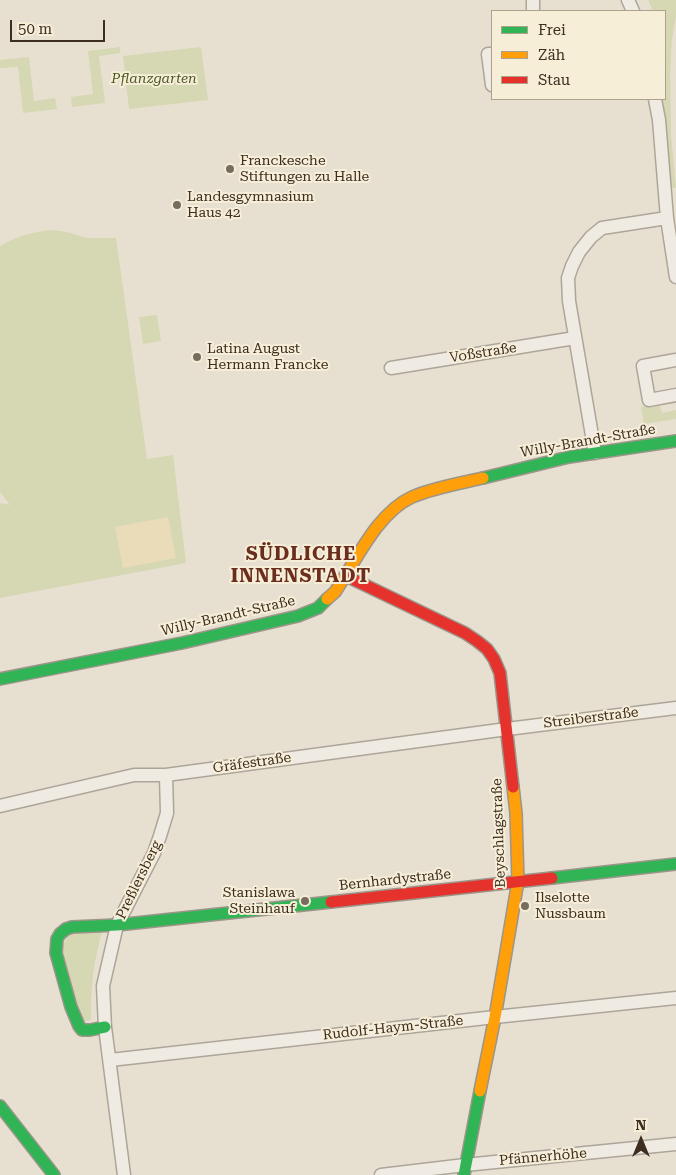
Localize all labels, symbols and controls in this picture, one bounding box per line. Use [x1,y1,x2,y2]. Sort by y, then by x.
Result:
scale bar [12,10,108,42]
legend [491,10,666,100]
text: 50 m [18,20,52,38]
text: Frei [538,21,566,39]
text: Zäh [538,46,565,64]
park label: Pflanzgarten [111,71,197,87]
text: Stau [538,71,570,89]
place label: Franckesche Stiftungen zu Halle [240,153,369,186]
marker: Franckesche Stiftungen zu Halle [224,163,236,175]
place label: Landesgymnasium Haus 42 [187,189,314,222]
marker: Landesgymnasium Haus 42 [171,199,183,211]
street label: Voßstraße [448,339,518,367]
place label: Latina August Hermann Francke [207,341,328,374]
marker: Latina August Hermann Francke [191,351,203,363]
street label: Willy-Brandt-Straße [519,421,657,461]
district label: SÜDLICHE INNENSTADT [229,543,373,587]
street label: Willy-Brandt-Straße [159,592,297,640]
street label: Streiberstraße [543,704,639,732]
street label: Gräfestraße [212,749,292,777]
street label: Beyschlagstraße [489,778,509,888]
street label: Preßlersberg [113,838,165,922]
street label: Bernhardystraße [338,866,452,894]
place label: Stanislawa Steinhauf [223,885,295,918]
place label: Ilselotte Nussbaum [535,890,606,922]
marker: Stanislawa Steinhauf [299,895,311,907]
marker: Ilselotte Nussbaum [519,900,531,912]
street label: Rudolf-Haym-Straße [322,1012,464,1044]
north arrow [616,1115,666,1165]
text: N [636,1117,646,1133]
street label: Pfännerhöhe [498,1145,588,1169]

